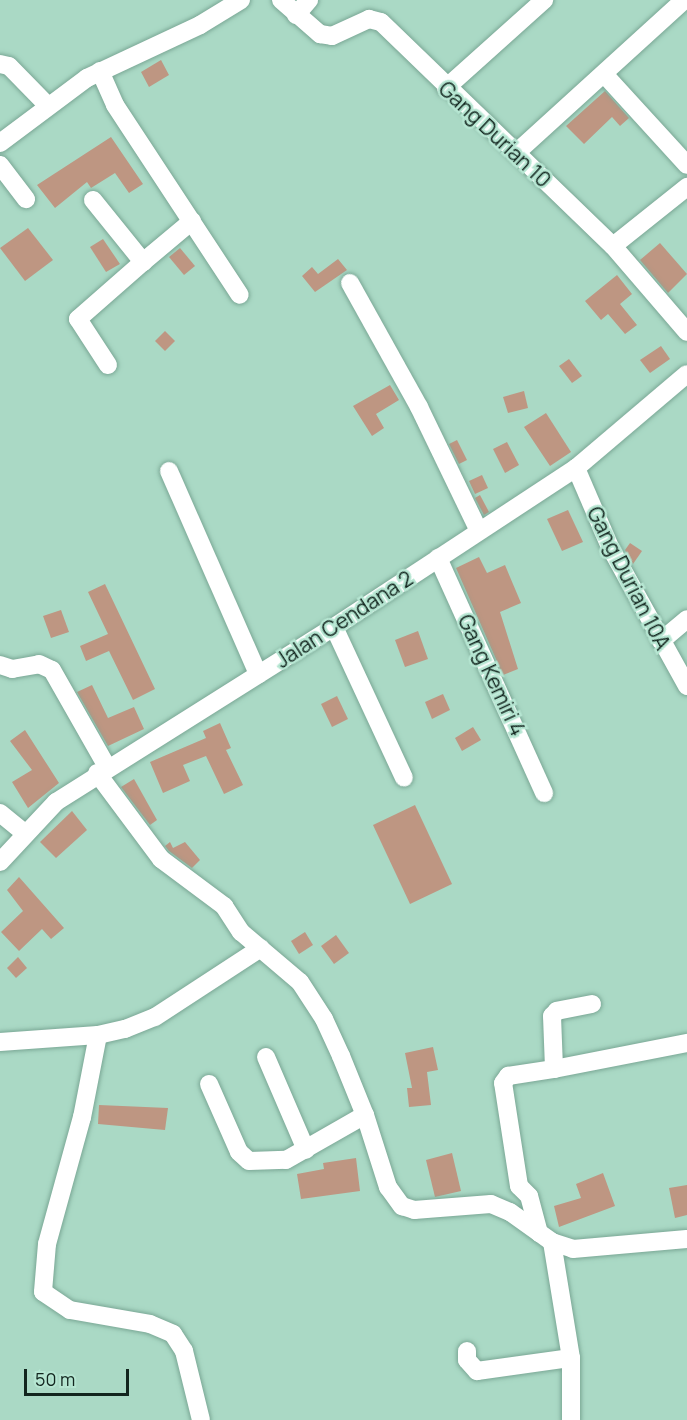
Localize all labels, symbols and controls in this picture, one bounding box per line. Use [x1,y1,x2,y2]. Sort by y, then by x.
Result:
street label: Gang Durian 10 [434,76,556,192]
street label: Gang Durian 10A [582,502,676,654]
street label: Jalan Cendana 2 [271,565,417,673]
street label: Gang Kemiri 4 [453,610,531,740]
scale bar [27,1357,132,1395]
text: 50 m [35,1367,75,1391]

